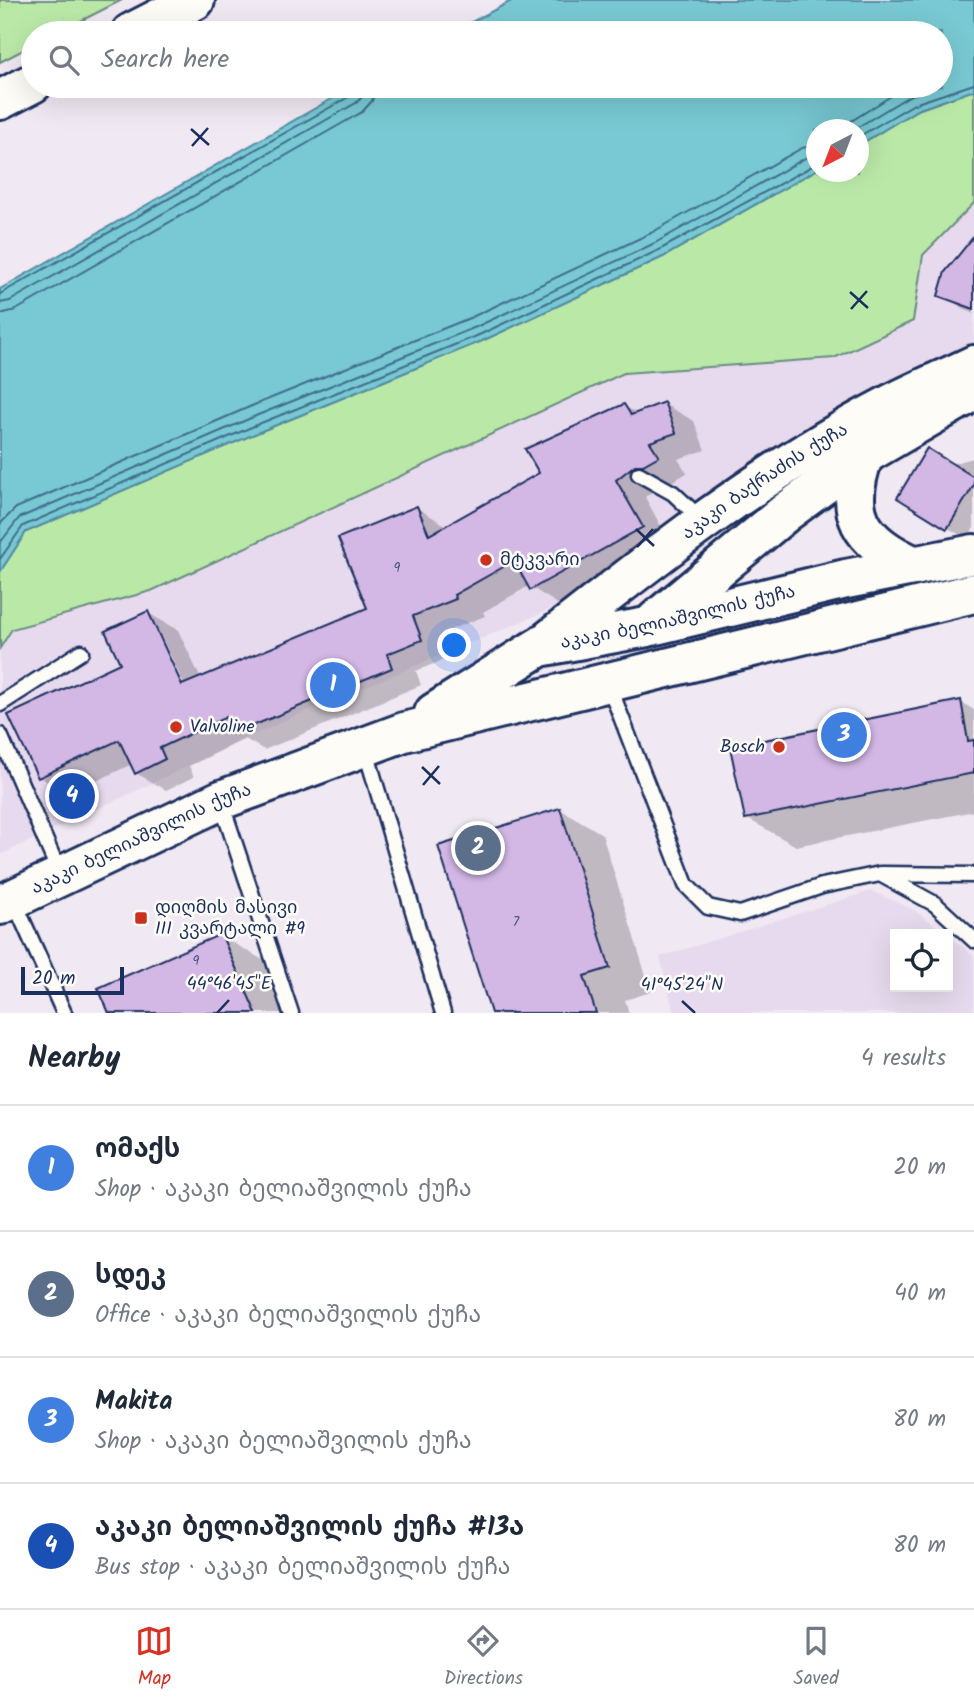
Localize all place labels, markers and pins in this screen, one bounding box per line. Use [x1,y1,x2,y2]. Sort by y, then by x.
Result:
place label: მტკვარი [500,546,579,575]
marker: მტკვარი [478,552,494,568]
pin: 1 [310,659,356,711]
pin: 3 [821,709,867,761]
place label: Valvoline [190,713,255,742]
marker: Valvoline [168,719,184,735]
place label: Bosch [720,733,765,762]
marker: Bosch [771,739,787,755]
pin: 4 [49,770,95,822]
pin: 2 [455,822,501,874]
place label: დიღმის მასივი III კვარტალი #9 [155,894,305,944]
marker: დიღმის მასივი III კვარტალი #9 [133,910,149,926]

